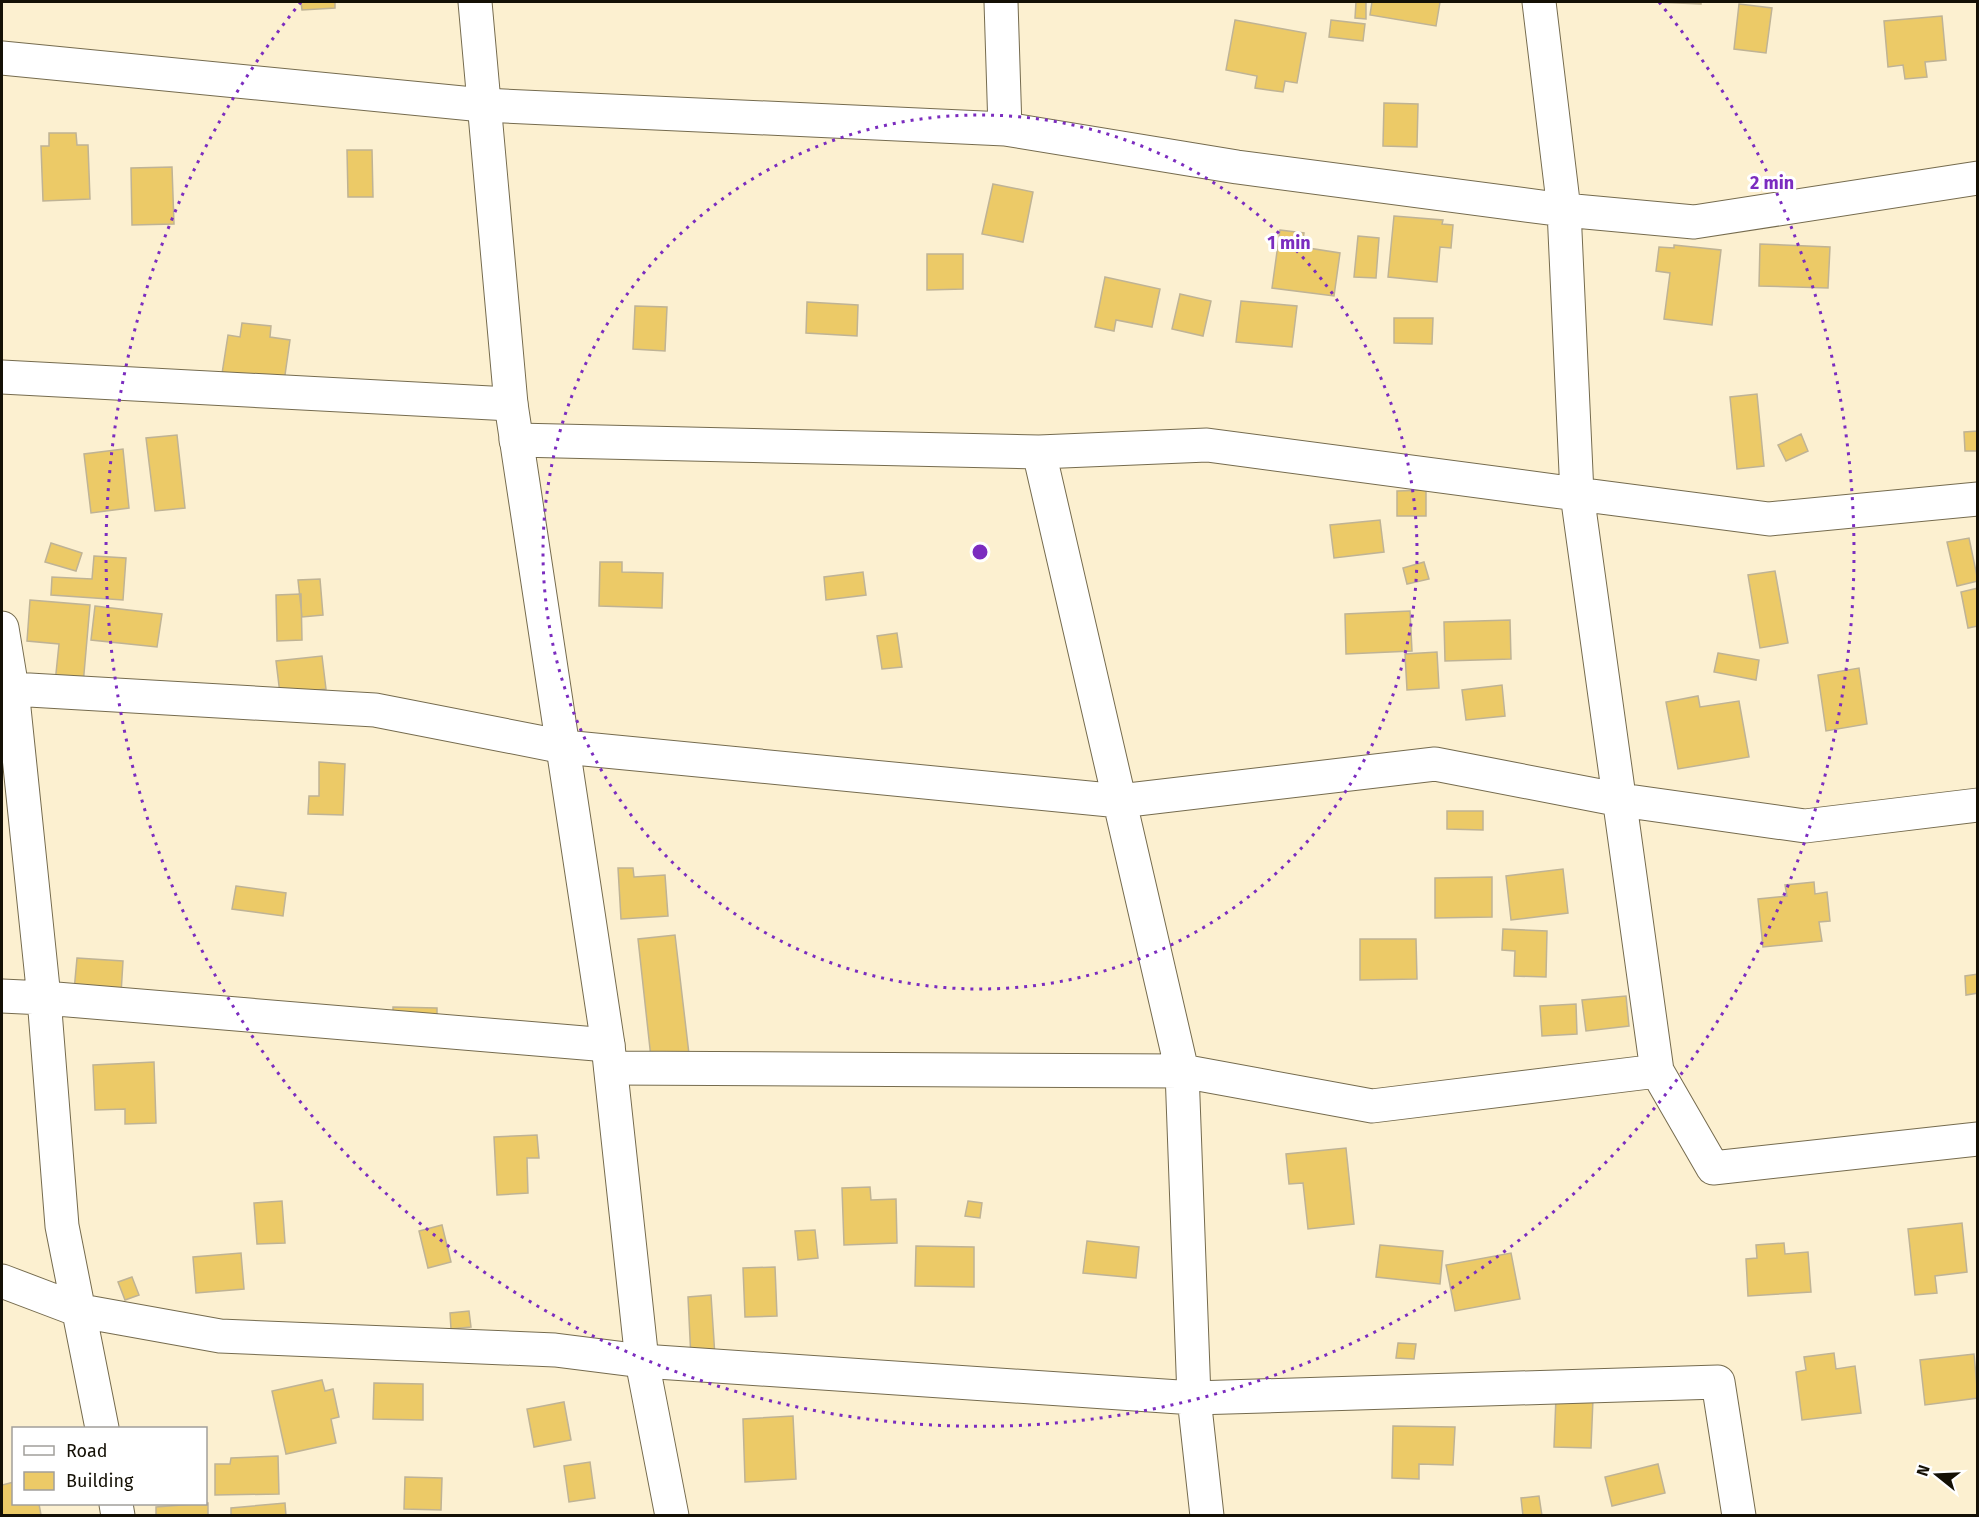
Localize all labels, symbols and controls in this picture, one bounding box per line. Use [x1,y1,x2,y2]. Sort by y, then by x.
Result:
text: 2 min [1750,172,1794,194]
text: 1 min [1267,232,1311,254]
centre of rings [970,542,990,562]
legend [12,1427,207,1505]
text: Road [66,1440,108,1462]
north arrow [1907,1445,1967,1505]
text: N [1913,1463,1934,1478]
text: Building [66,1470,134,1492]

